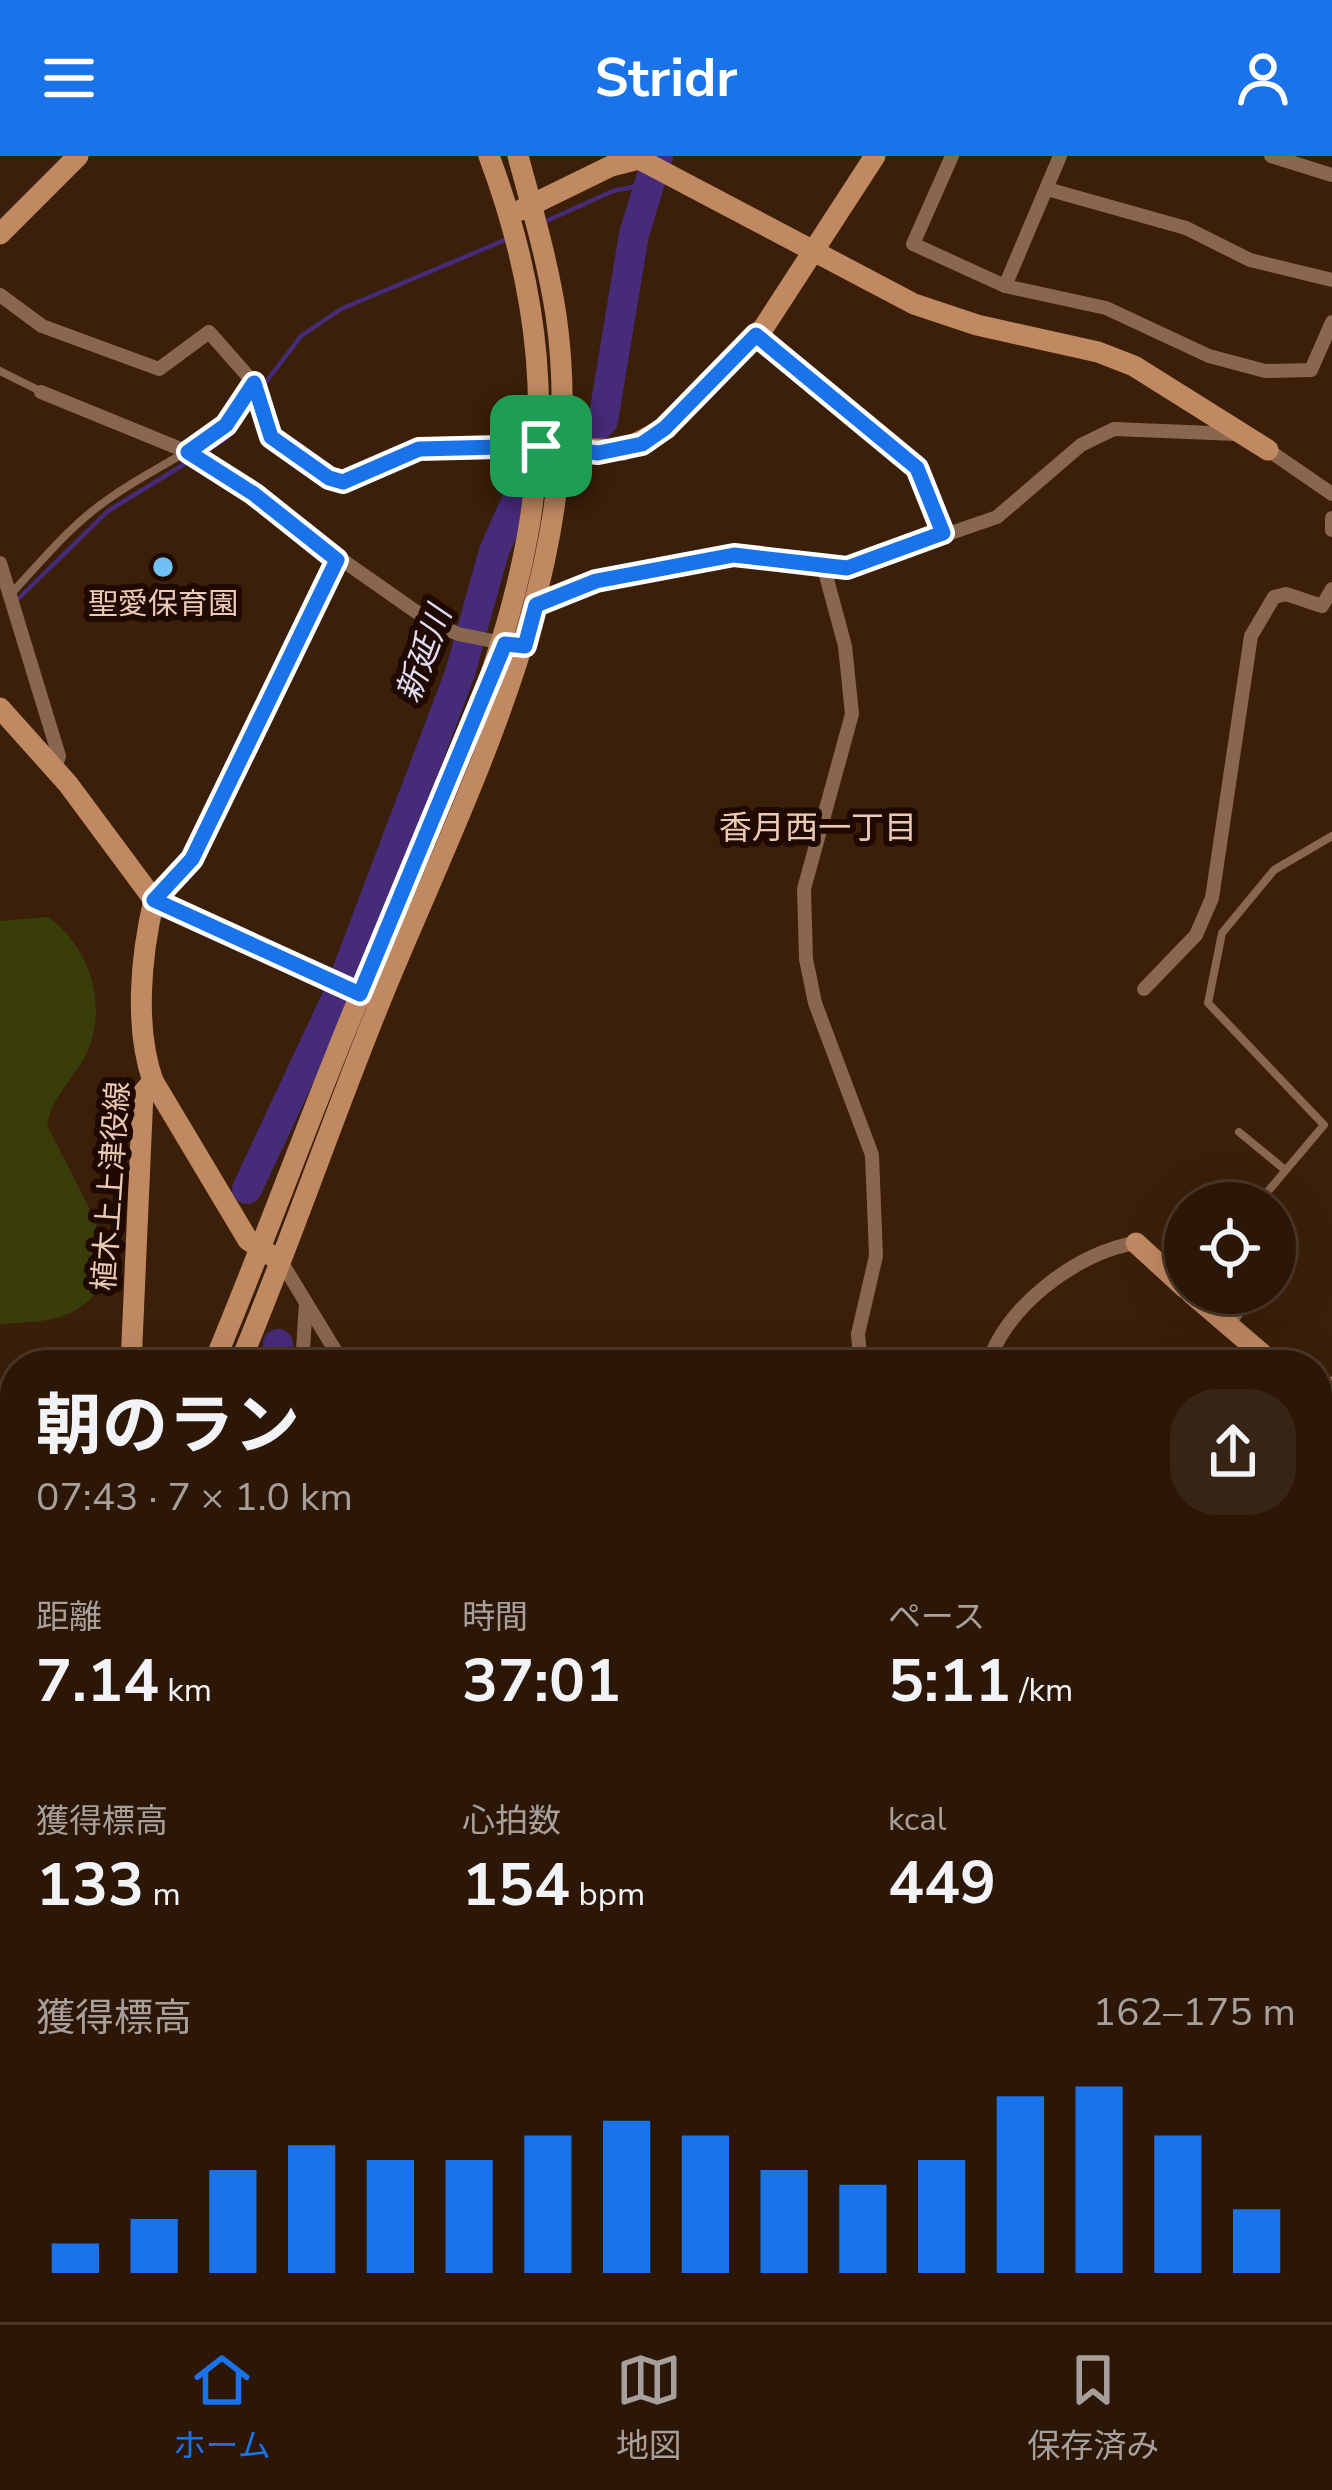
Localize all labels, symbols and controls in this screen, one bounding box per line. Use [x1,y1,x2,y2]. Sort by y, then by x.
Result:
text: Stridr [594,41,738,115]
icon: menu [36,45,102,111]
icon: person [1230,45,1296,111]
pin [490,395,592,497]
icon: arrive [508,413,574,479]
marker: 聖愛保育園 [150,554,176,580]
place label: 聖愛保育園 [88,584,238,625]
water label: 新延川 [386,597,464,709]
district label: 香月西一丁目 [719,806,917,851]
street label: 植木上上津役線 [84,1080,139,1292]
map controls [1164,1182,1296,1314]
button: locate [1164,1182,1296,1314]
text: 朝のラン [36,1381,300,1471]
button: share [1170,1389,1296,1515]
text: 07:43 · 7 × 1.0 km [36,1471,353,1524]
text: 距離 [36,1595,102,1640]
text: 時間 [462,1595,528,1640]
text: ペース [888,1595,985,1640]
text: 7.14 [36,1640,159,1722]
text: 37:01 [462,1640,621,1722]
text: 5:11 [888,1640,1011,1722]
text: km [159,1668,212,1713]
text: /km [1011,1668,1073,1713]
text: kcal [888,1797,947,1842]
text: 獲得標高 [36,1799,168,1844]
text: 心拍数 [462,1799,561,1844]
text: 449 [888,1842,996,1924]
text: 133 [36,1844,144,1926]
text: 154 [462,1844,570,1926]
text: m [144,1872,181,1917]
text: bpm [570,1872,645,1917]
text: 162–175 m [1093,1986,1296,2039]
text: 獲得標高 [36,1992,192,2045]
tab: ホーム [173,2347,271,2469]
tab: 地図 [616,2347,682,2469]
tab: 保存済み [1027,2347,1159,2469]

